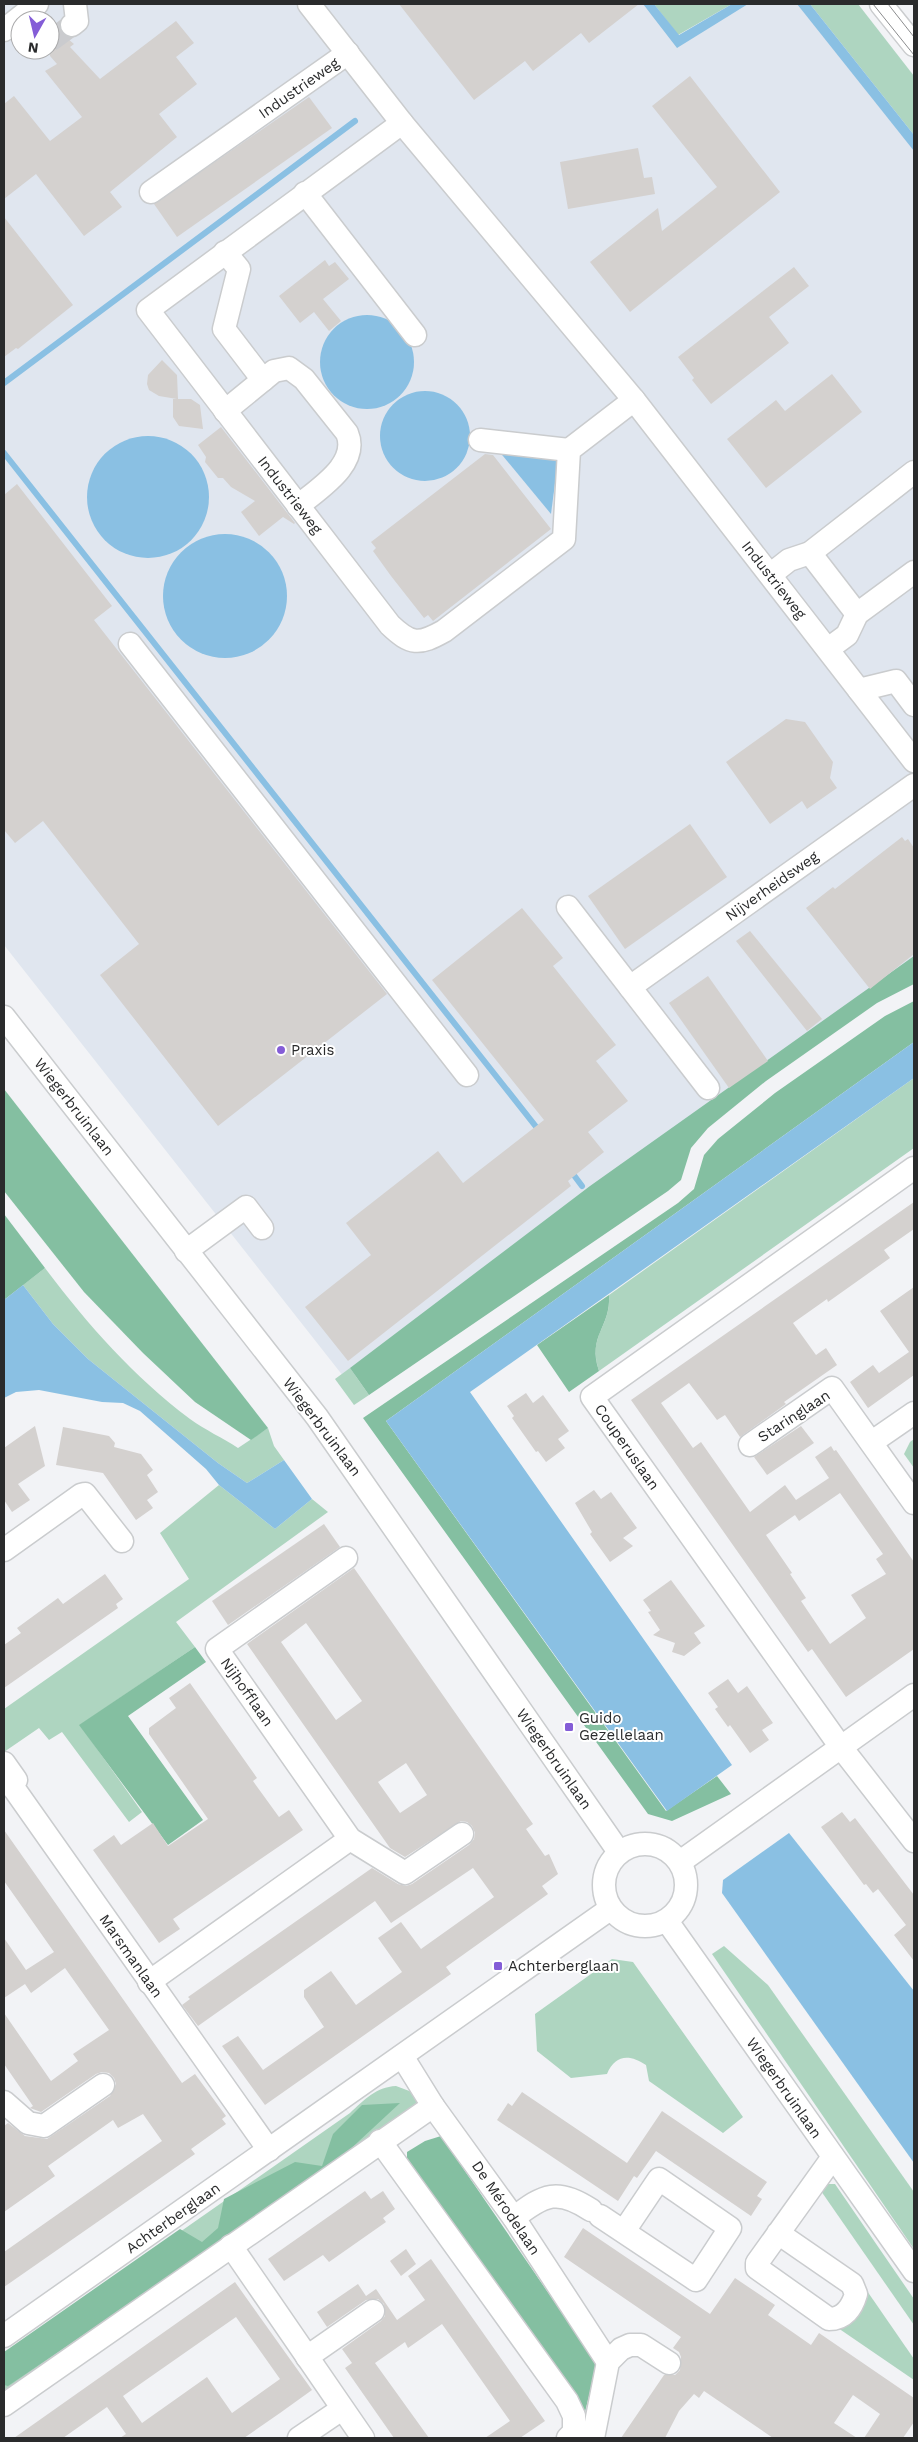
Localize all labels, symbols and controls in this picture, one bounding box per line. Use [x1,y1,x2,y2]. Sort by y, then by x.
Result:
north arrow [10,10,60,60]
text: N [27,39,39,57]
street label: Industrieweg [255,54,343,122]
street label: Industrieweg [254,452,326,538]
street label: Industrieweg [738,537,810,623]
street label: Nijverheidsweg [722,847,822,925]
place label: Praxis [291,1041,335,1059]
marker: Praxis [275,1044,287,1056]
street label: Wiegerbruinlaan [30,1055,118,1159]
street label: Wiegerbruinlaan [279,1374,365,1480]
street label: Staringlaan [754,1386,834,1446]
street label: Couperuslaan [591,1401,663,1493]
street label: Nijhofflaan [217,1654,277,1730]
street label: Wiegerbruinlaan [513,1705,595,1813]
place label: Guido Gezellelaan [579,1709,664,1744]
marker: Guido Gezellelaan [563,1721,575,1733]
street label: Marsmanlaan [96,1911,166,2001]
place label: Achterberglaan [508,1957,619,1975]
marker: Achterberglaan [492,1960,504,1972]
street label: Wiegerbruinlaan [743,2034,825,2142]
street label: De Mérodelaan [468,2157,544,2259]
street label: Achterberglaan [122,2179,224,2257]

